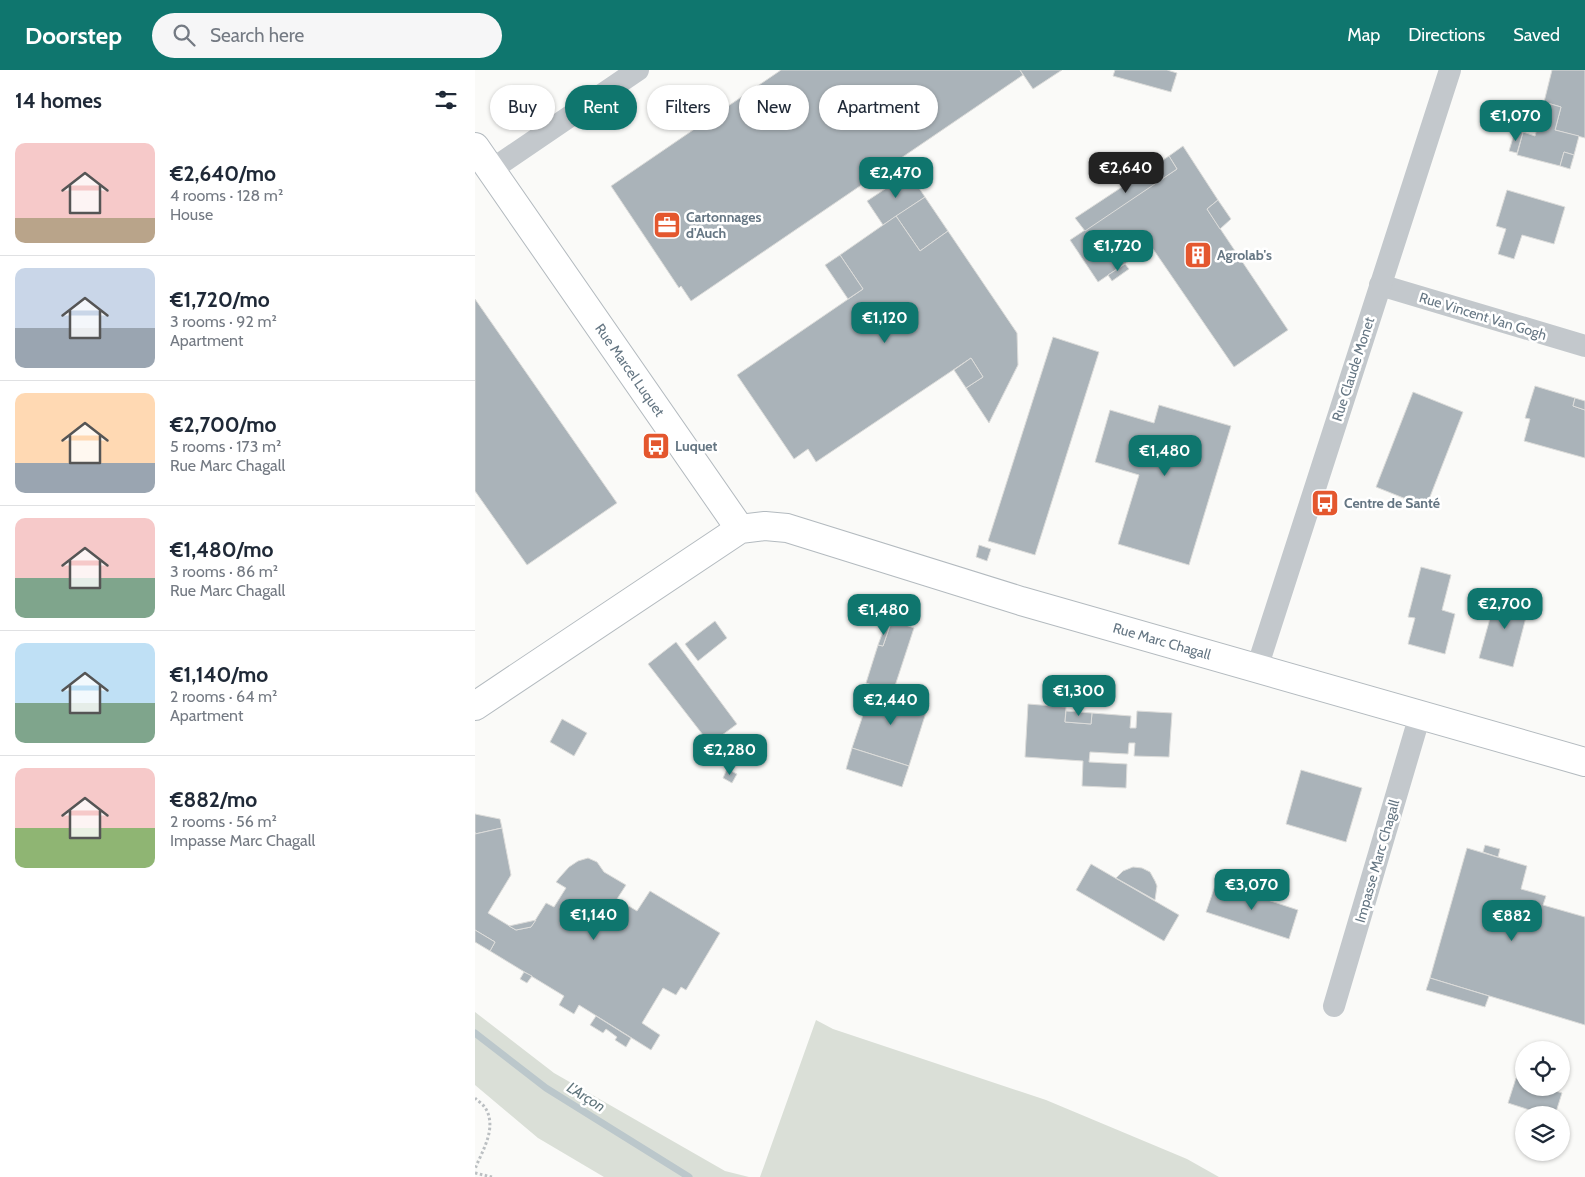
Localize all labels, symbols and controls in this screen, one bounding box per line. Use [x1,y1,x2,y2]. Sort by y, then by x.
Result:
search box [152,13,502,58]
text: Doorstep [25,21,122,50]
icon: search [170,21,198,49]
text: Search here [210,24,304,47]
text: Map [1347,24,1380,46]
text: Directions [1408,24,1485,46]
text: Saved [1513,24,1560,46]
chip: Buy [490,85,555,130]
chip: Rent [565,85,637,130]
chip: Filters [647,85,729,130]
chip: New [739,85,809,130]
chip: Apartment [819,85,938,130]
icon: filters [432,86,460,114]
text: 14 homes [15,88,102,113]
pin: €1,070 [1475,100,1557,142]
text: €1,070 [1491,106,1541,125]
pin: €2,640 [1085,152,1167,194]
pin: €2,470 [855,156,937,199]
text: €2,640 [1100,158,1152,177]
text: €2,640/mo [170,161,276,186]
icon: home [55,163,115,223]
text: €2,470 [870,163,922,182]
text: 4 rooms · 128 m² [170,186,283,205]
text: House [170,205,213,224]
place label: Cartonnages d'Auch [686,208,762,242]
office icon: Cartonnages d'Auch [652,210,682,240]
pin: €1,720 [1077,230,1159,272]
text: €1,720 [1094,236,1142,255]
building icon: Agrolab's [1183,240,1213,270]
place label: Agrolab's [1217,246,1272,264]
text: €1,720/mo [170,287,270,312]
icon: home [55,288,115,348]
street label: Rue Vincent Van Gogh [1417,288,1549,344]
pin: €1,120 [844,302,926,344]
text: €1,120 [862,308,908,327]
text: 3 rooms · 92 m² [170,312,277,331]
street label: Rue Claude Monet [1328,314,1378,423]
street label: Rue Marcel Luquet [591,320,669,420]
text: Apartment [170,331,243,350]
text: €2,700/mo [170,412,277,437]
icon: home [55,413,115,473]
bus stop icon: Luquet [641,431,671,461]
pin: €1,480 [1124,434,1206,477]
text: 5 rooms · 173 m² [170,437,281,456]
place label: Luquet [675,437,718,455]
text: €1,480 [1140,441,1190,460]
text: Rue Marc Chagall [170,456,285,475]
bus stop icon: Centre de Santé [1310,488,1340,518]
place label: Centre de Santé [1344,494,1440,512]
text: €1,480/mo [170,537,274,562]
icon: home [55,538,115,598]
text: 3 rooms · 86 m² [170,562,278,581]
text: Rue Marc Chagall [170,581,285,600]
pin: €2,700 [1464,588,1546,630]
pin: €1,480 [843,594,925,636]
text: €2,700 [1478,594,1532,613]
text: €1,480 [859,600,909,619]
street label: Rue Marc Chagall [1111,618,1214,664]
text: €1,140/mo [170,662,268,687]
icon: home [55,663,115,723]
pin: €1,300 [1038,674,1120,717]
text: €1,300 [1053,681,1105,700]
pin: €2,440 [850,684,932,726]
text: 2 rooms · 64 m² [170,687,277,706]
text: €2,440 [864,690,918,709]
text: Apartment [170,706,243,725]
pin: €2,280 [689,734,771,776]
text: €2,280 [704,740,756,759]
text: €882/mo [170,787,257,812]
icon: home [55,788,115,848]
street label: Impasse Marc Chagall [1351,797,1403,925]
text: 2 rooms · 56 m² [170,812,277,831]
text: Impasse Marc Chagall [170,831,315,850]
pin: €3,070 [1211,868,1293,911]
text: €3,070 [1225,875,1279,894]
pin: €1,140 [553,898,635,941]
pin: €882 [1482,900,1542,942]
text: €1,140 [571,905,617,924]
text: €882 [1493,906,1531,925]
map controls [1515,1041,1570,1161]
button: locate [1515,1041,1570,1096]
water label: L'Arçon [564,1078,608,1116]
button: layers [1515,1106,1570,1161]

